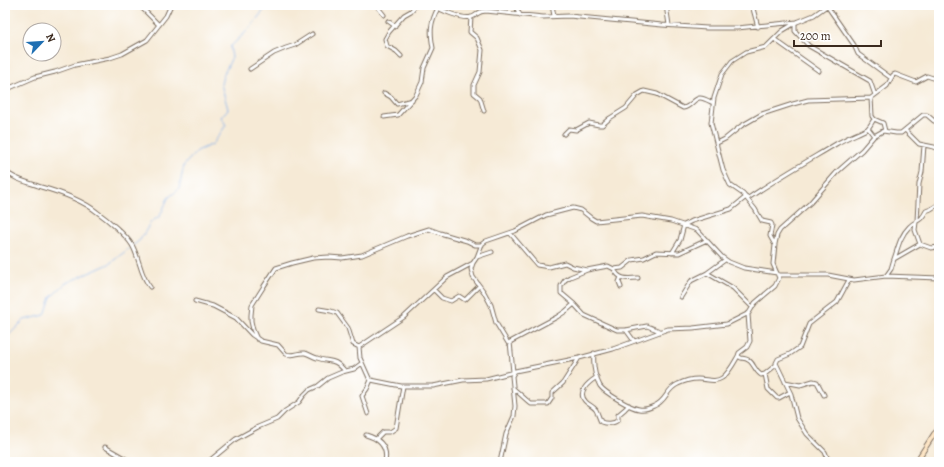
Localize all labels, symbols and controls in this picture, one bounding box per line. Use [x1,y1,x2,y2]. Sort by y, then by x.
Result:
north arrow [22,22,62,62]
scale bar [794,22,881,48]
text: 200 m [800,28,831,44]
text: N [42,31,59,45]

